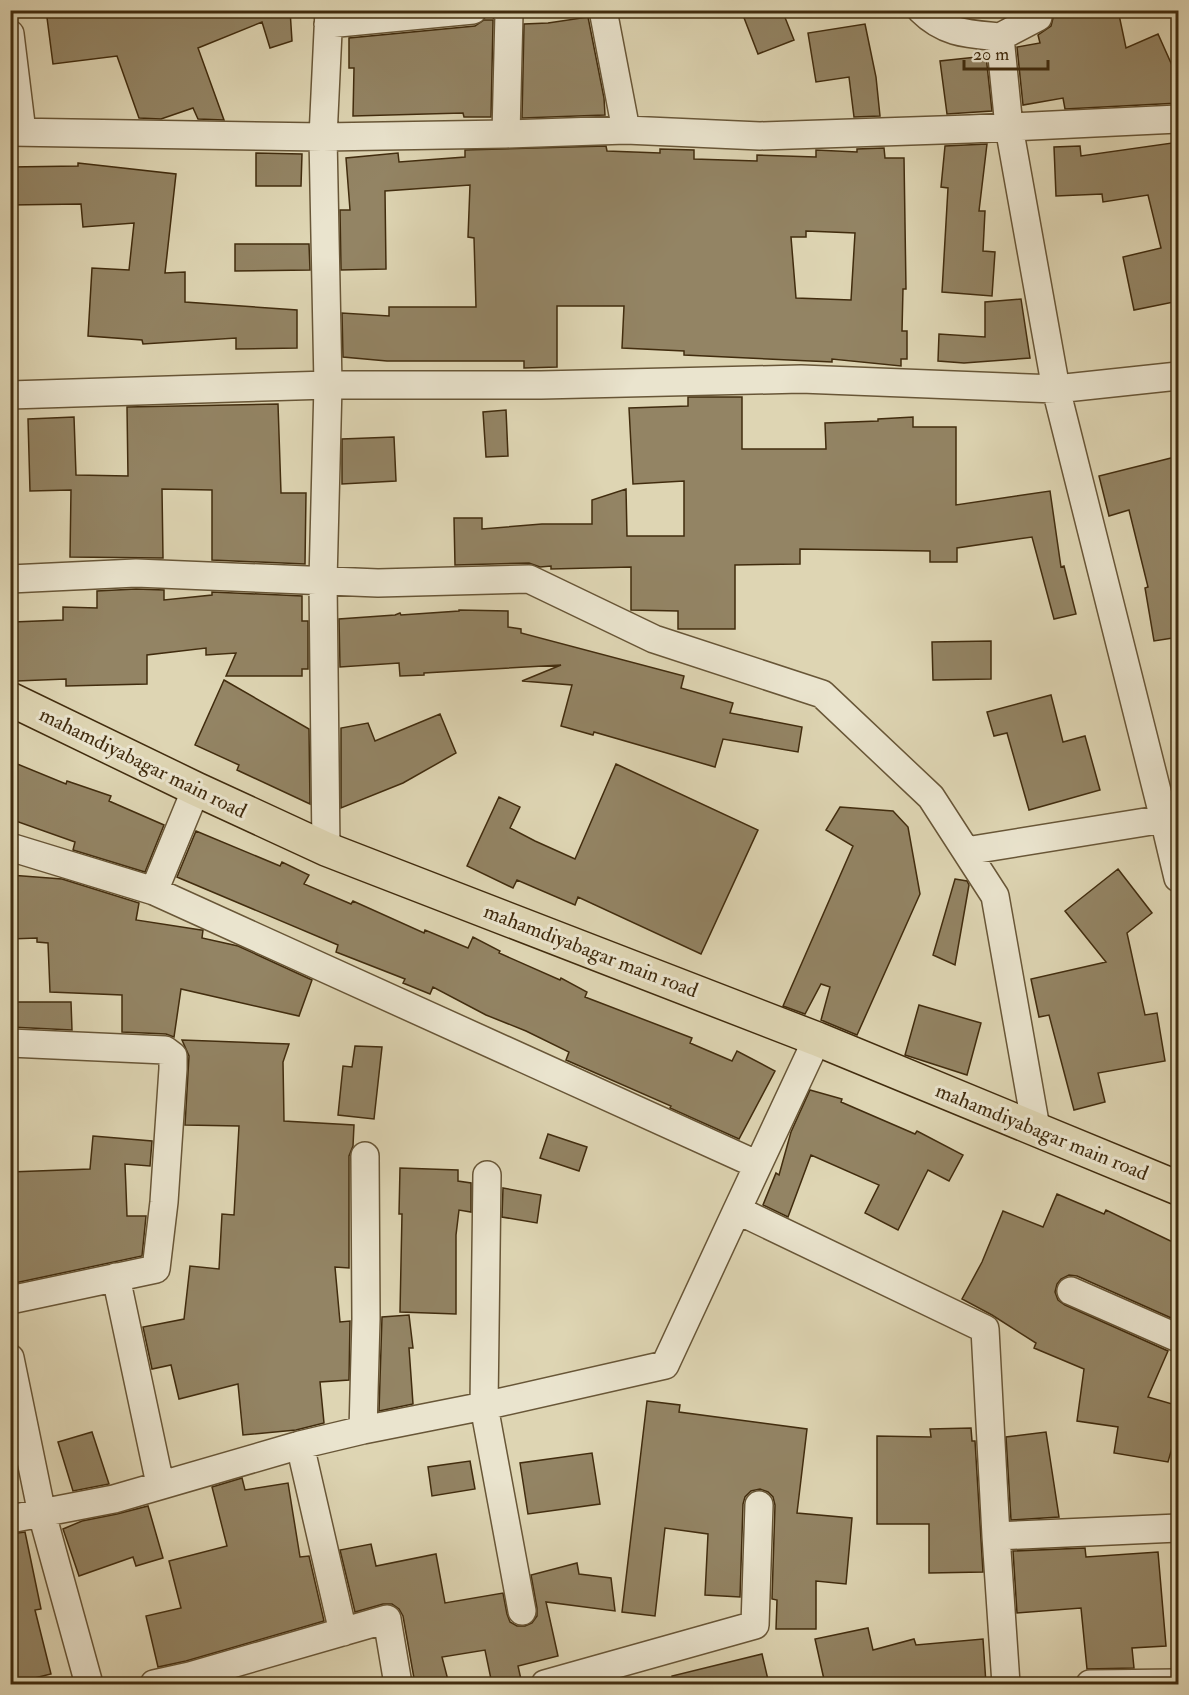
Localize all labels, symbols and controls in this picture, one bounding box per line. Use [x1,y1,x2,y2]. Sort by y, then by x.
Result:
scale bar [964,33,1048,71]
text: 20 m [973,43,1009,66]
street label: mahamdiyabagar main road [35,701,252,825]
street label: mahamdiyabagar main road [480,898,703,1005]
street label: mahamdiyabagar main road [932,1077,1153,1187]

